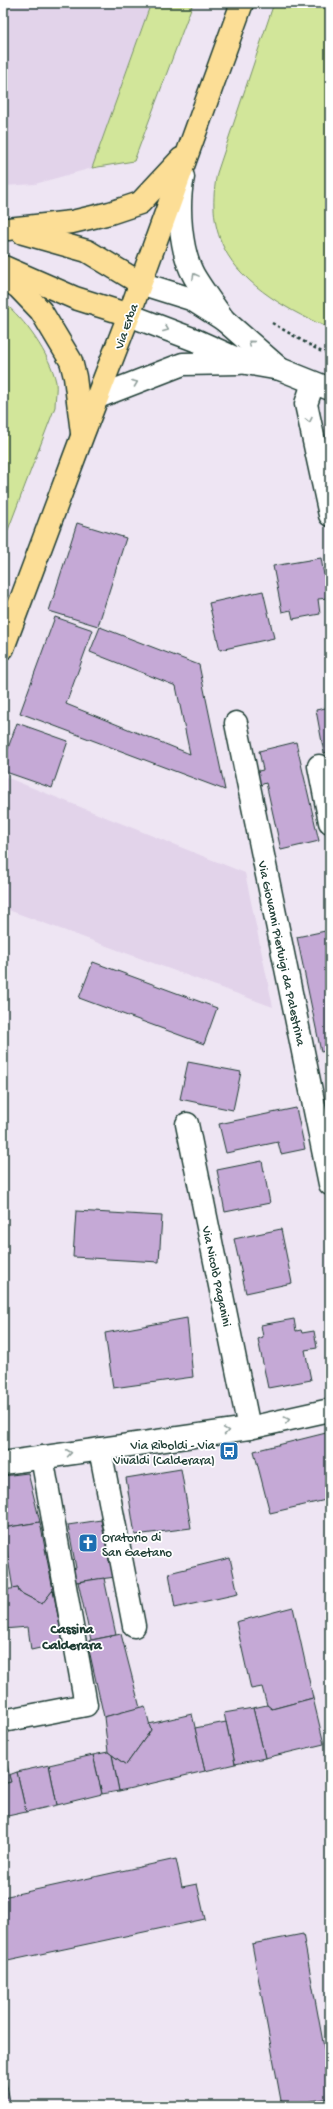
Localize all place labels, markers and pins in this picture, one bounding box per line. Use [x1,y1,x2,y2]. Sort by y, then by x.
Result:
place label: Via Riboldi - Via Vivaldi (Calderara) [112,1439,216,1469]
bus stop icon: Via Riboldi - Via Vivaldi (Calderara) [218,1440,240,1462]
place label: Oratorio di San Gaetano [102,1531,172,1561]
church icon: Oratorio di San Gaetano [77,1532,99,1554]

